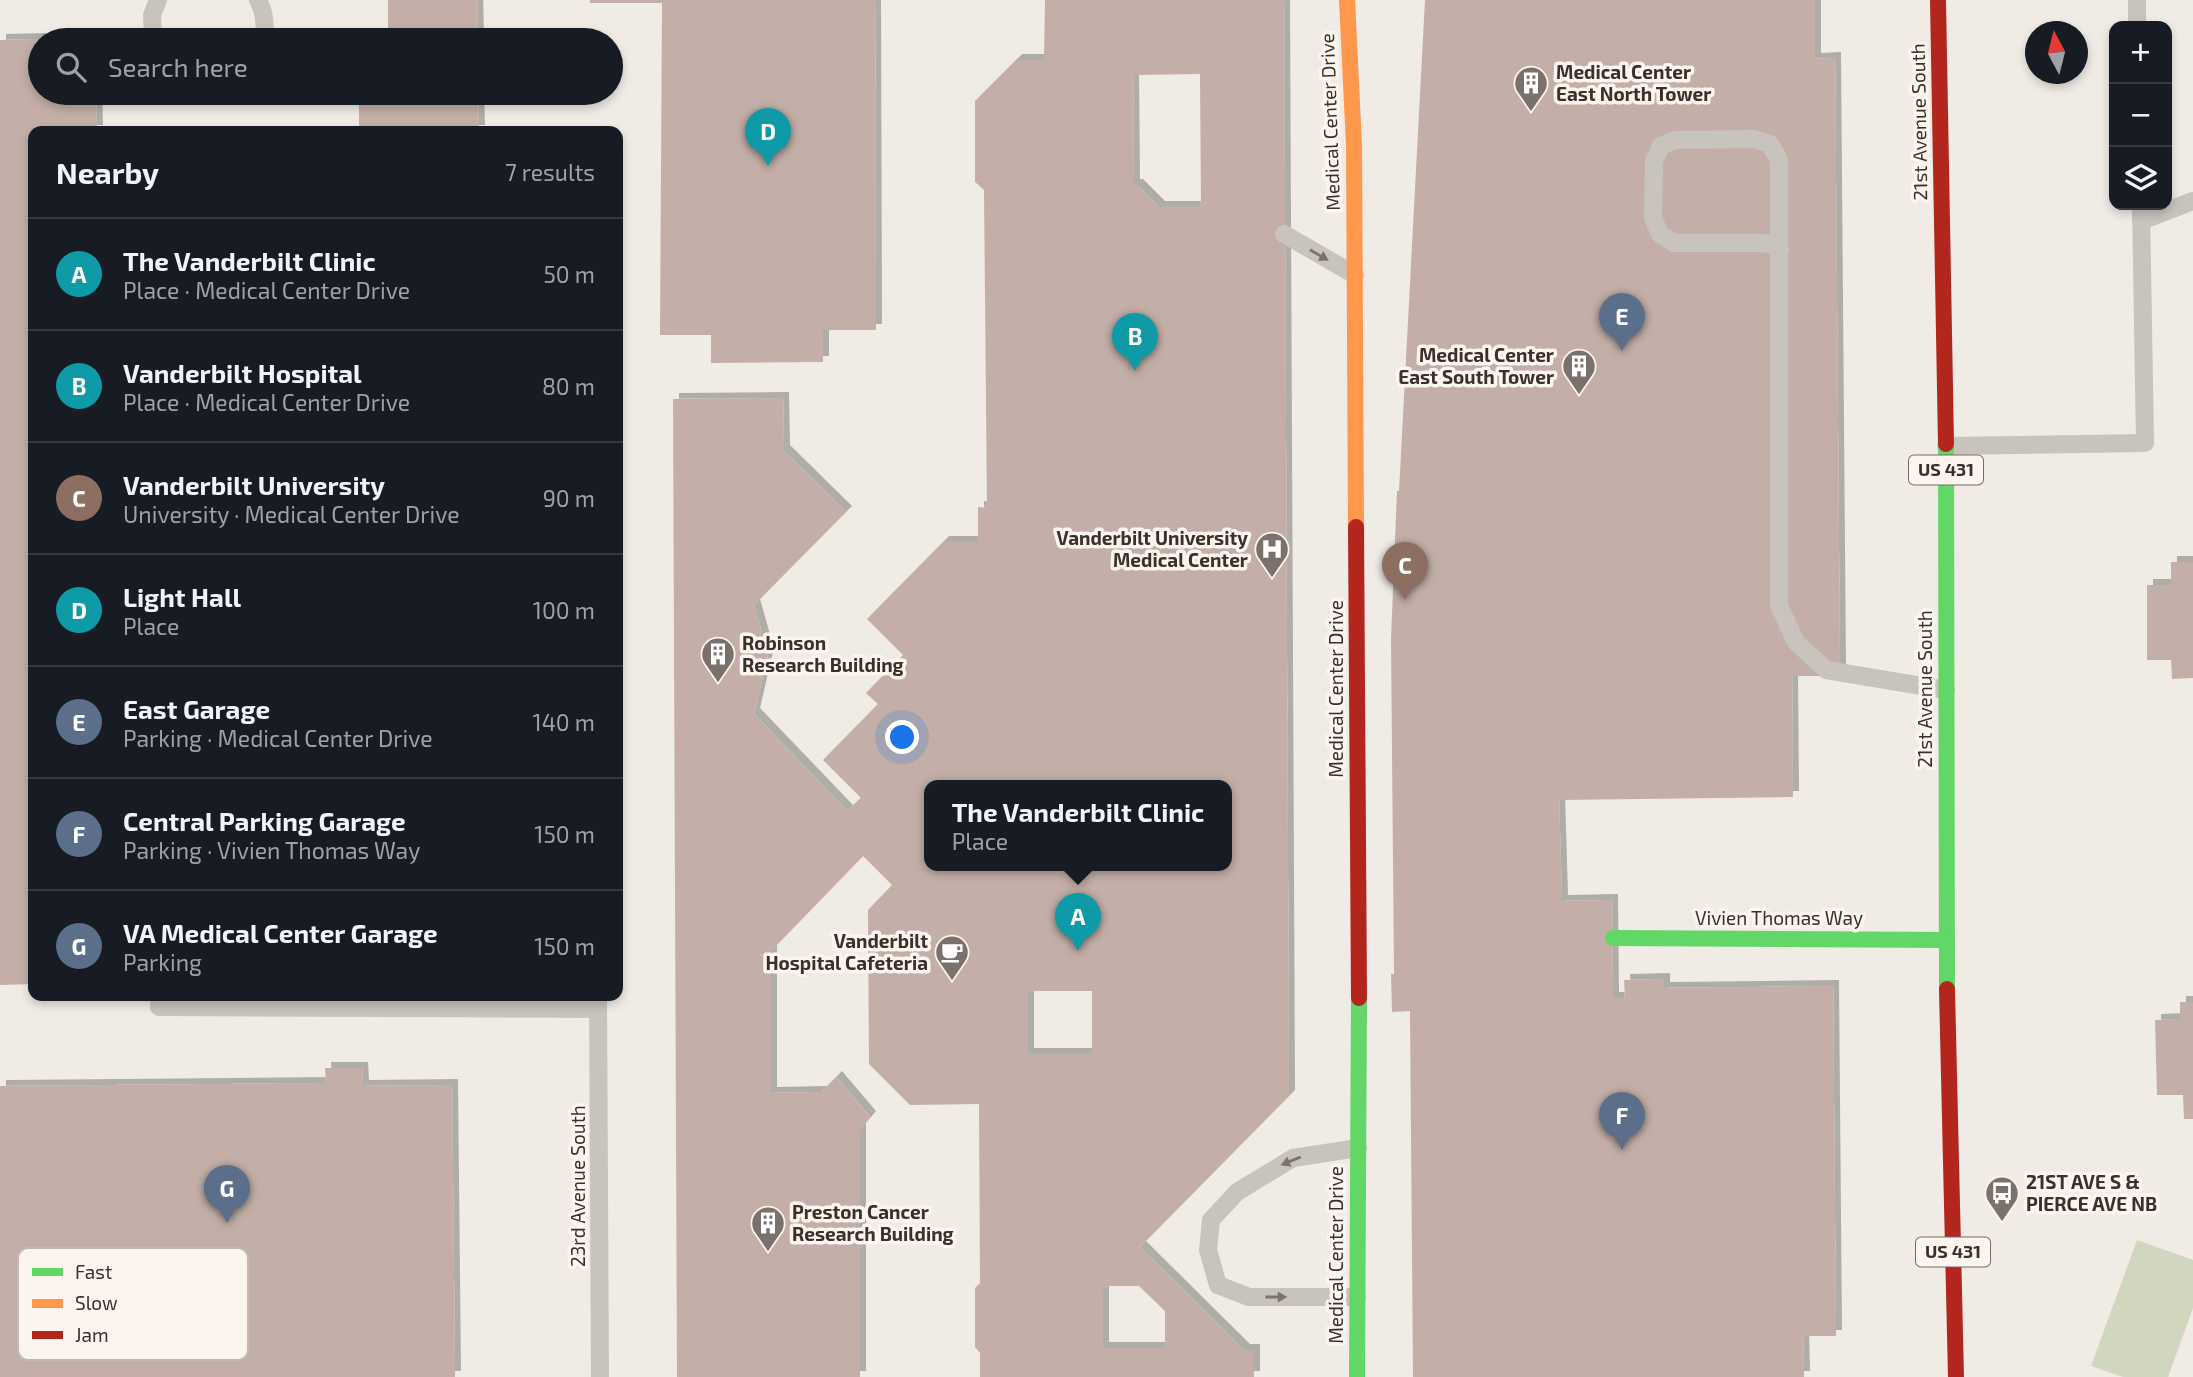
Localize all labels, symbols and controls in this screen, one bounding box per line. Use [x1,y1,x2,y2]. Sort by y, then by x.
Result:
north arrow [2025,21,2088,84]
map controls [2109,21,2172,210]
button: + [2109,21,2172,84]
search box [28,28,623,105]
street label: Medical Center Drive [1315,33,1344,211]
street label: 21st Avenue South [1906,43,1931,201]
icon: search [52,48,90,86]
text: Search here [108,51,248,82]
place label: Medical Center East North Tower [1556,60,1711,105]
building icon: Medical Center East North Tower [1512,64,1550,113]
button: − [2109,84,2172,147]
pin: D [745,108,791,166]
button: layers [2109,147,2172,210]
text: Nearby [56,154,159,190]
text: 7 results [505,158,595,186]
text: The Vanderbilt Clinic [123,245,376,276]
one-way arrow [1310,248,1329,261]
text: A [71,260,87,288]
text: 50 m [544,260,595,288]
text: Place · Medical Center Drive [123,276,410,304]
pin: E [1599,293,1645,351]
pin: B [1112,313,1158,371]
place label: Medical Center East South Tower [1398,343,1554,388]
building icon: Medical Center East South Tower [1560,347,1598,396]
text: Vanderbilt Hospital [123,357,362,388]
text: B [72,372,86,400]
text: 80 m [542,372,595,400]
text: Place · Medical Center Drive [123,388,410,416]
road number: US 431 [1909,456,1983,484]
text: Vanderbilt University [123,469,385,500]
text: C [72,484,86,512]
text: 90 m [543,484,595,512]
text: University · Medical Center Drive [123,500,460,528]
place label: Vanderbilt University Medical Center [1057,526,1248,571]
hospital icon: Vanderbilt University Medical Center [1253,530,1291,579]
pin: C [1382,542,1428,600]
text: Light Hall [123,581,241,612]
text: D [71,596,87,624]
text: 100 m [533,596,595,624]
street label: Medical Center Drive [1324,600,1347,778]
street label: 21st Avenue South [1913,610,1936,768]
text: Place [123,612,179,640]
place label: Robinson Research Building [742,631,904,676]
building icon: Robinson Research Building [699,635,737,684]
text: East Garage [123,693,270,724]
text: E [72,708,86,736]
text: 140 m [533,708,595,736]
your location [885,720,919,754]
text: Parking · Medical Center Drive [123,724,433,752]
popup [924,780,1232,871]
text: The Vanderbilt Clinic [952,796,1204,827]
text: Central Parking Garage [123,805,406,836]
text: F [73,820,85,848]
text: 150 m [534,820,595,848]
text: Place [952,827,1008,855]
text: Parking · Vivien Thomas Way [123,836,420,864]
pin: A [1055,893,1101,951]
street label: Vivien Thomas Way [1695,906,1863,929]
text: VA Medical Center Garage [123,917,438,948]
place label: Vanderbilt Hospital Cafeteria [765,929,928,974]
text: G [72,932,86,960]
text: 150 m [534,932,595,960]
cafe icon: Vanderbilt Hospital Cafeteria [933,933,971,982]
text: Parking [123,948,202,976]
pin: F [1599,1092,1645,1150]
street label: 23rd Avenue South [566,1105,589,1267]
one-way arrow [1281,1155,1302,1166]
pin: G [204,1165,250,1223]
street label: Medical Center Drive [1324,1166,1347,1344]
place label: 21ST AVE S & PIERCE AVE NB [2026,1170,2157,1215]
bus stop icon: 21ST AVE S & PIERCE AVE NB [1983,1174,2021,1223]
place label: Preston Cancer Research Building [792,1200,954,1245]
building icon: Preston Cancer Research Building [749,1204,787,1253]
road number: US 431 [1916,1238,1990,1266]
legend [18,1248,248,1360]
text: Fast [75,1260,112,1283]
text: Slow [75,1291,118,1314]
one-way arrow [1265,1291,1287,1303]
text: Jam [75,1323,109,1346]

